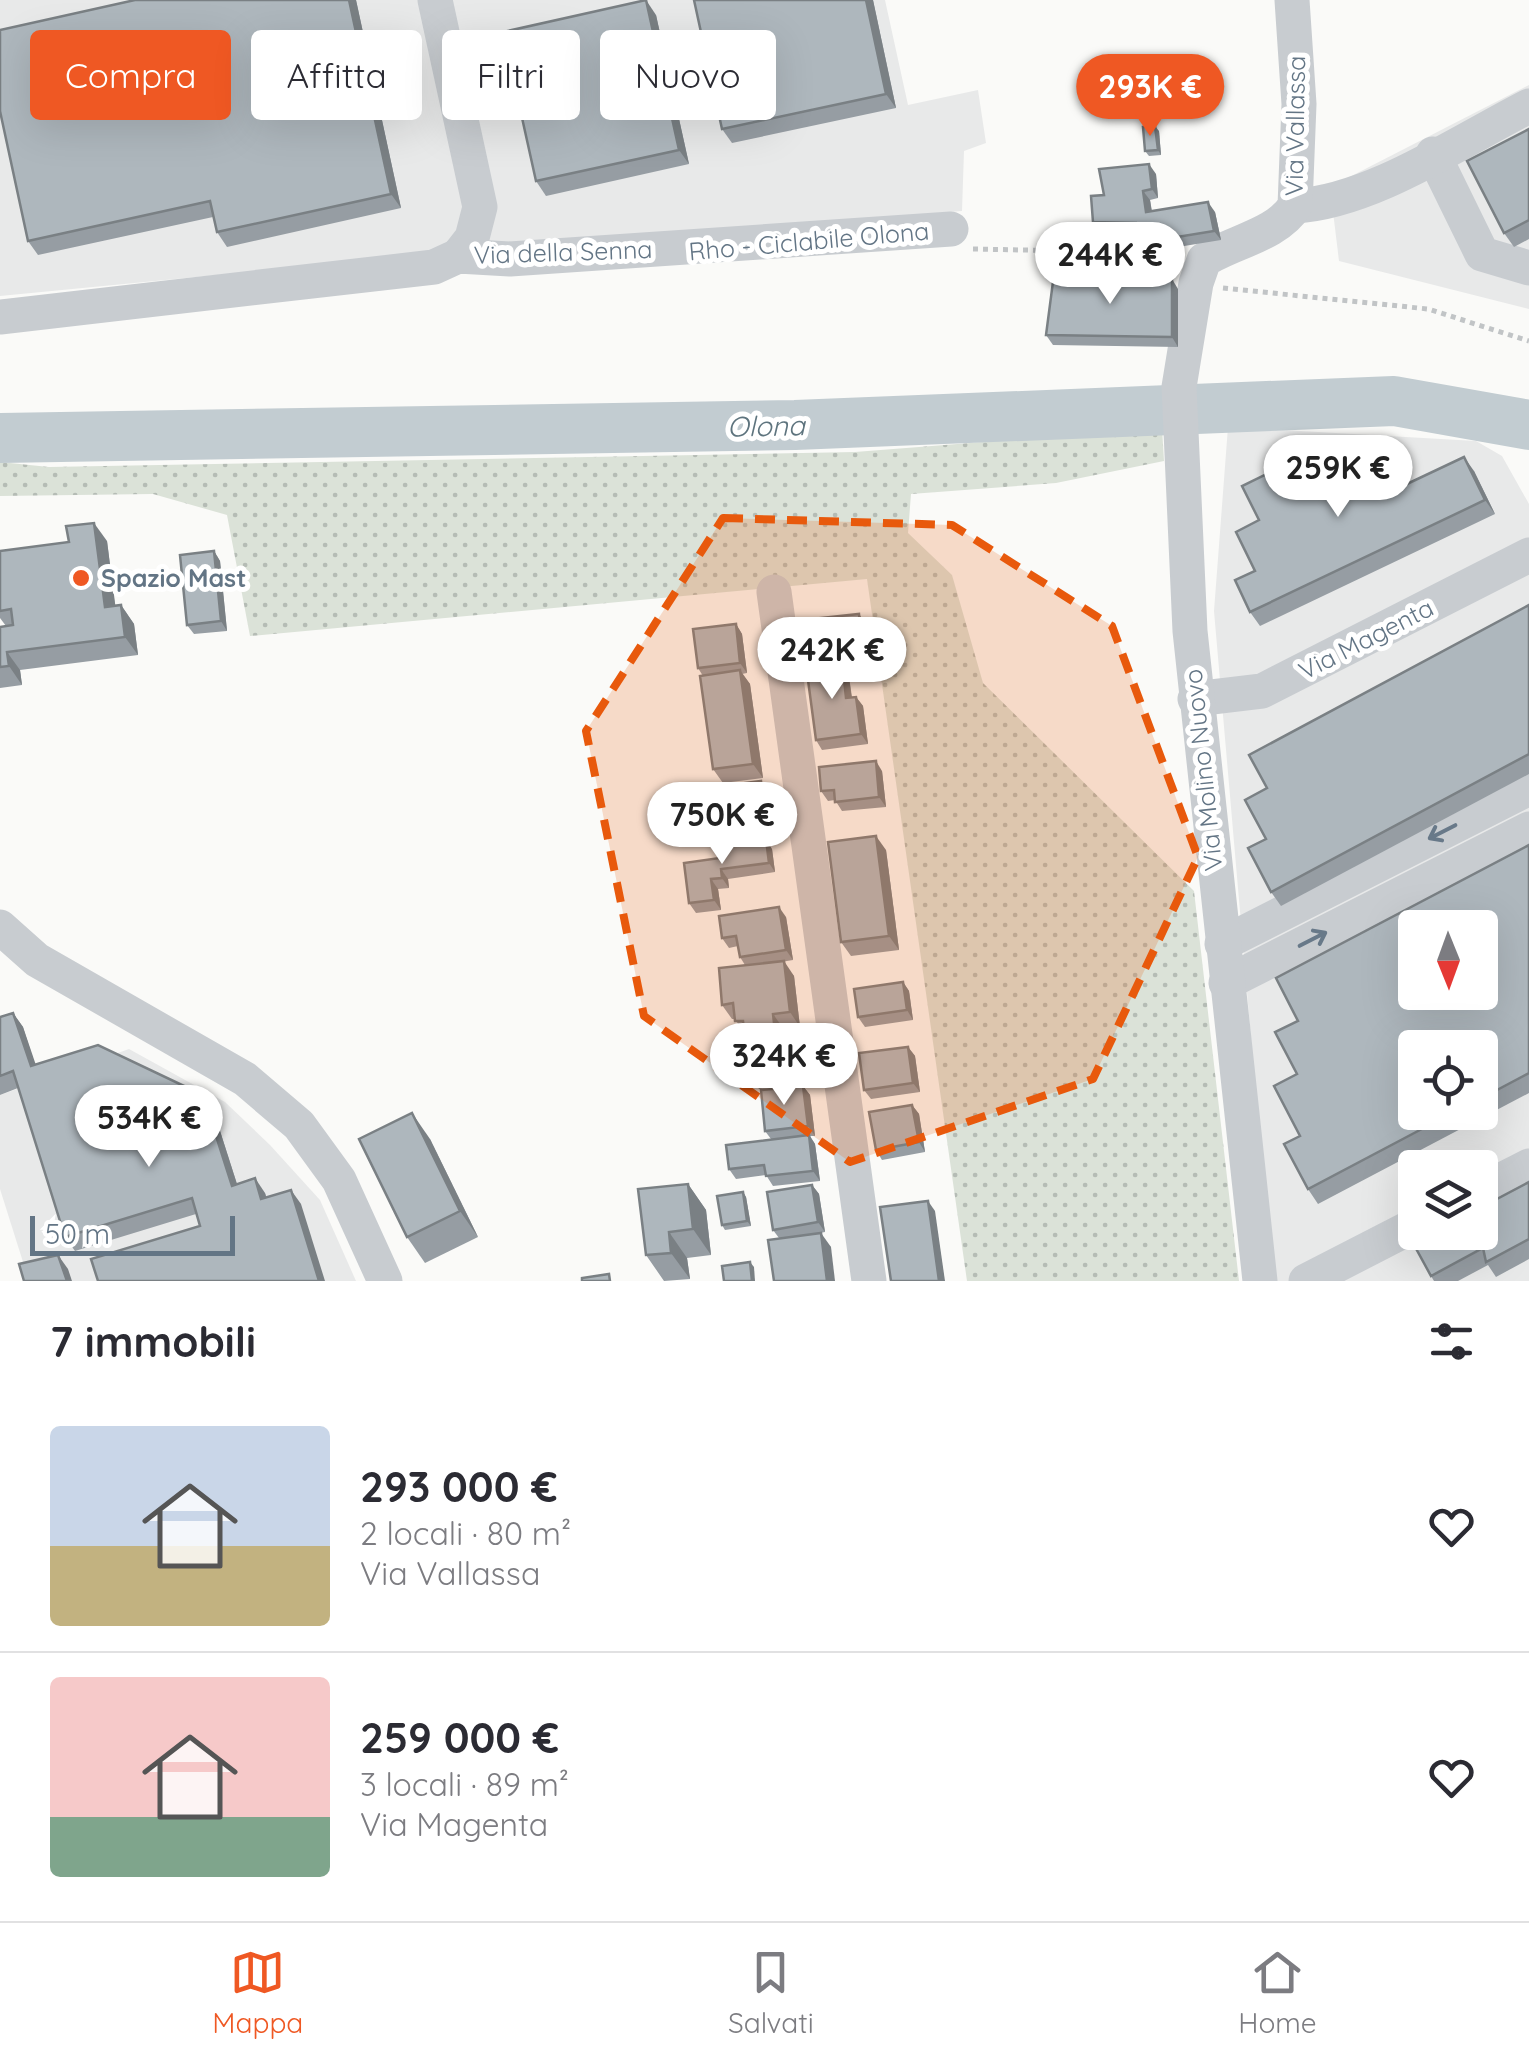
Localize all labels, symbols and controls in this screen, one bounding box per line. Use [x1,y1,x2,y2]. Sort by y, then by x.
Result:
chip: Compra [30,30,231,120]
chip: Affitta [251,30,422,120]
chip: Filtri [442,30,580,120]
chip: Nuovo [600,30,776,120]
pin: 293K € [1069,54,1231,139]
street label: Via Vallassa [1278,55,1311,197]
text: 293K € [1098,66,1202,106]
street label: Rho - Ciclabile Olona [687,215,930,266]
pin: 244K € [1029,222,1191,307]
street label: Via della Senna [473,233,653,270]
text: 244K € [1057,234,1163,274]
water label: Olona [727,407,807,444]
pin: 259K € [1257,435,1419,520]
text: 259K € [1286,447,1390,487]
place label: Spazio Mast [101,562,246,593]
marker: Spazio Mast [70,567,92,589]
street label: Via Magenta [1293,591,1438,686]
pin: 242K € [751,617,913,702]
text: 242K € [779,629,885,669]
street label: Via Molino Nuovo [1176,668,1229,873]
pin: 750K € [641,782,803,867]
text: 750K € [669,794,775,834]
one-way arrow [1428,823,1457,842]
north arrow [1398,910,1498,1010]
map controls [1398,910,1498,1250]
one-way arrow [1298,929,1327,948]
pin: 324K € [703,1023,865,1108]
button: locate [1398,1030,1498,1130]
text: 324K € [732,1035,836,1075]
pin: 534K € [68,1085,230,1170]
text: 534K € [97,1097,201,1137]
button: layers [1398,1150,1498,1250]
scale bar [30,1211,235,1256]
text: 50 m [45,1216,110,1251]
icon: filters [1424,1314,1479,1369]
text: 7 immobili [50,1315,256,1368]
text: 293 000 € [360,1460,558,1513]
icon: home [130,1466,250,1586]
icon: heart [1424,1499,1479,1554]
text: 2 locali · 80 m² [360,1513,571,1553]
text: Via Vallassa [360,1553,540,1593]
text: 259 000 € [360,1711,559,1764]
icon: home [130,1717,250,1837]
icon: heart [1424,1750,1479,1805]
text: 3 locali · 89 m² [360,1764,569,1804]
text: Via Magenta [360,1804,548,1844]
tab: Mappa [212,1945,303,2040]
tab: Salvati [728,1945,814,2040]
tab: Home [1238,1945,1317,2040]

